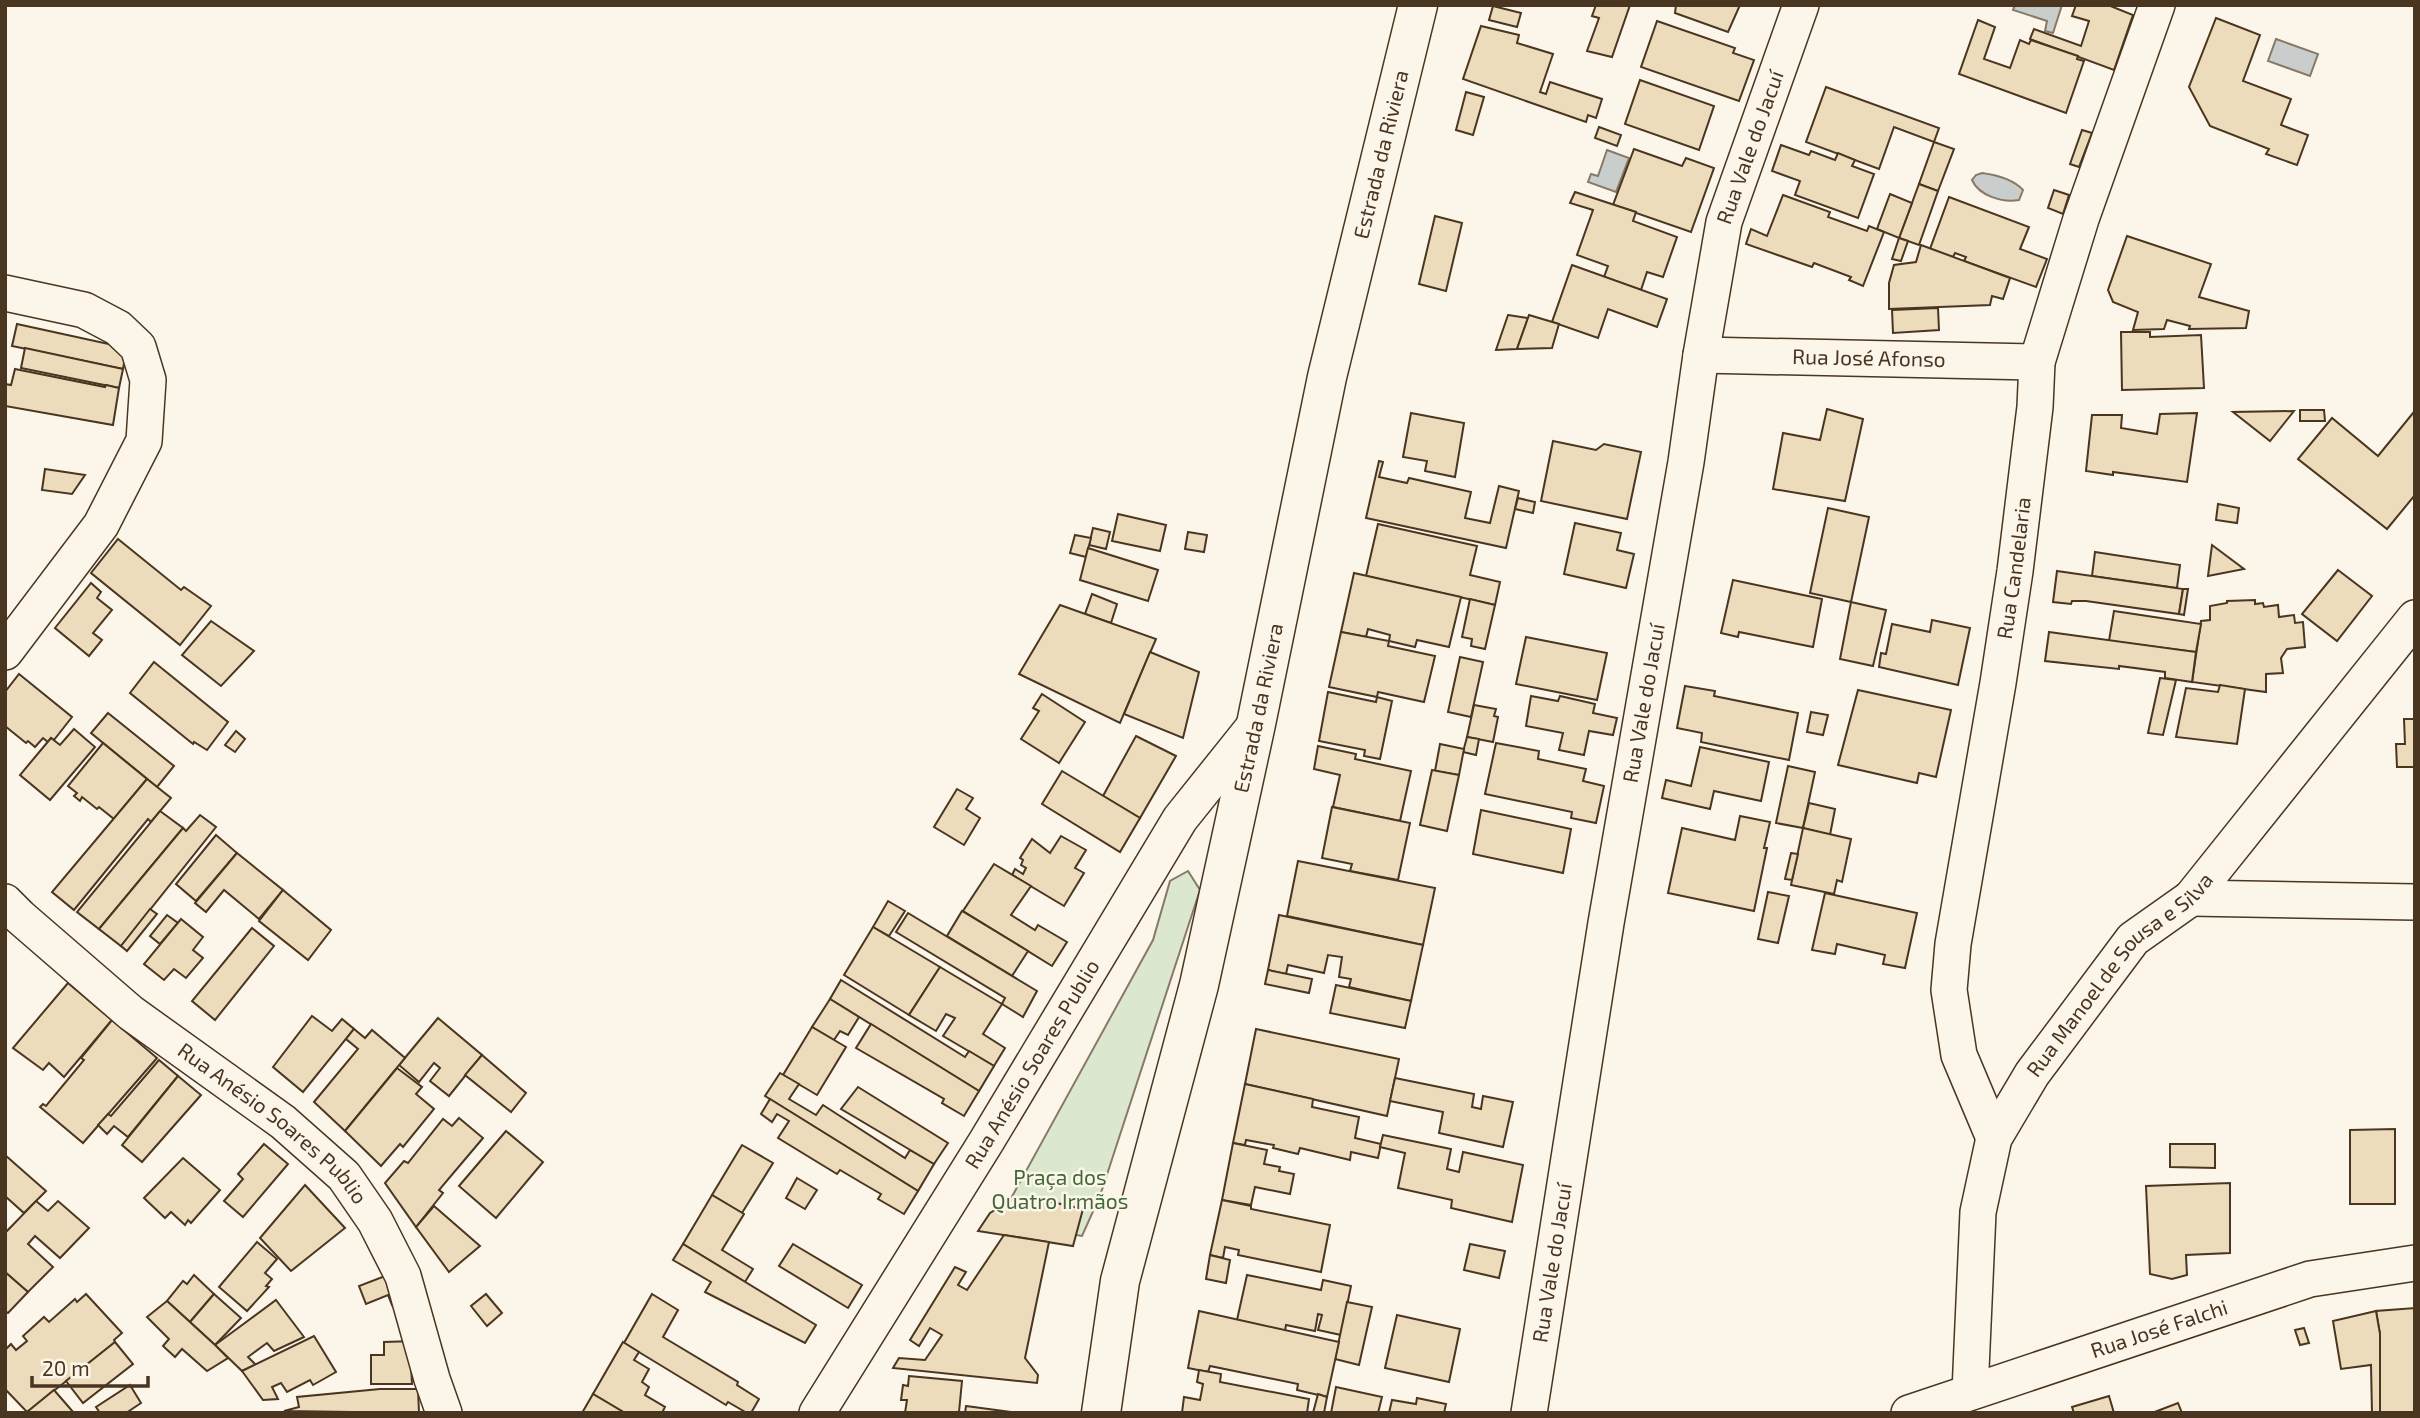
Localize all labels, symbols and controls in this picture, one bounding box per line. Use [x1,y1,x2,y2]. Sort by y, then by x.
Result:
street label: Rua Vale do Jacuí [1710,66,1788,227]
street label: Estrada da Riviera [1347,67,1413,241]
street label: Rua José Afonso [1792,343,1946,371]
street label: Rua Candelaria [1991,495,2035,641]
street label: Estrada da Riviera [1227,621,1287,795]
street label: Rua Vale do Jacuí [1617,621,1669,785]
street label: Rua Manoel de Sousa e Silva [2020,867,2217,1081]
street label: Rua Anésio Soares Publio [959,954,1104,1173]
street label: Rua Anésio Soares Publio [174,1037,373,1208]
park label: Praça dos Quatro Irmãos [992,1164,1128,1214]
street label: Rua Vale do Jacuí [1526,1180,1576,1344]
street label: Rua José Falchi [2087,1293,2231,1362]
scale bar [32,1344,147,1388]
text: 20 m [42,1355,90,1380]

